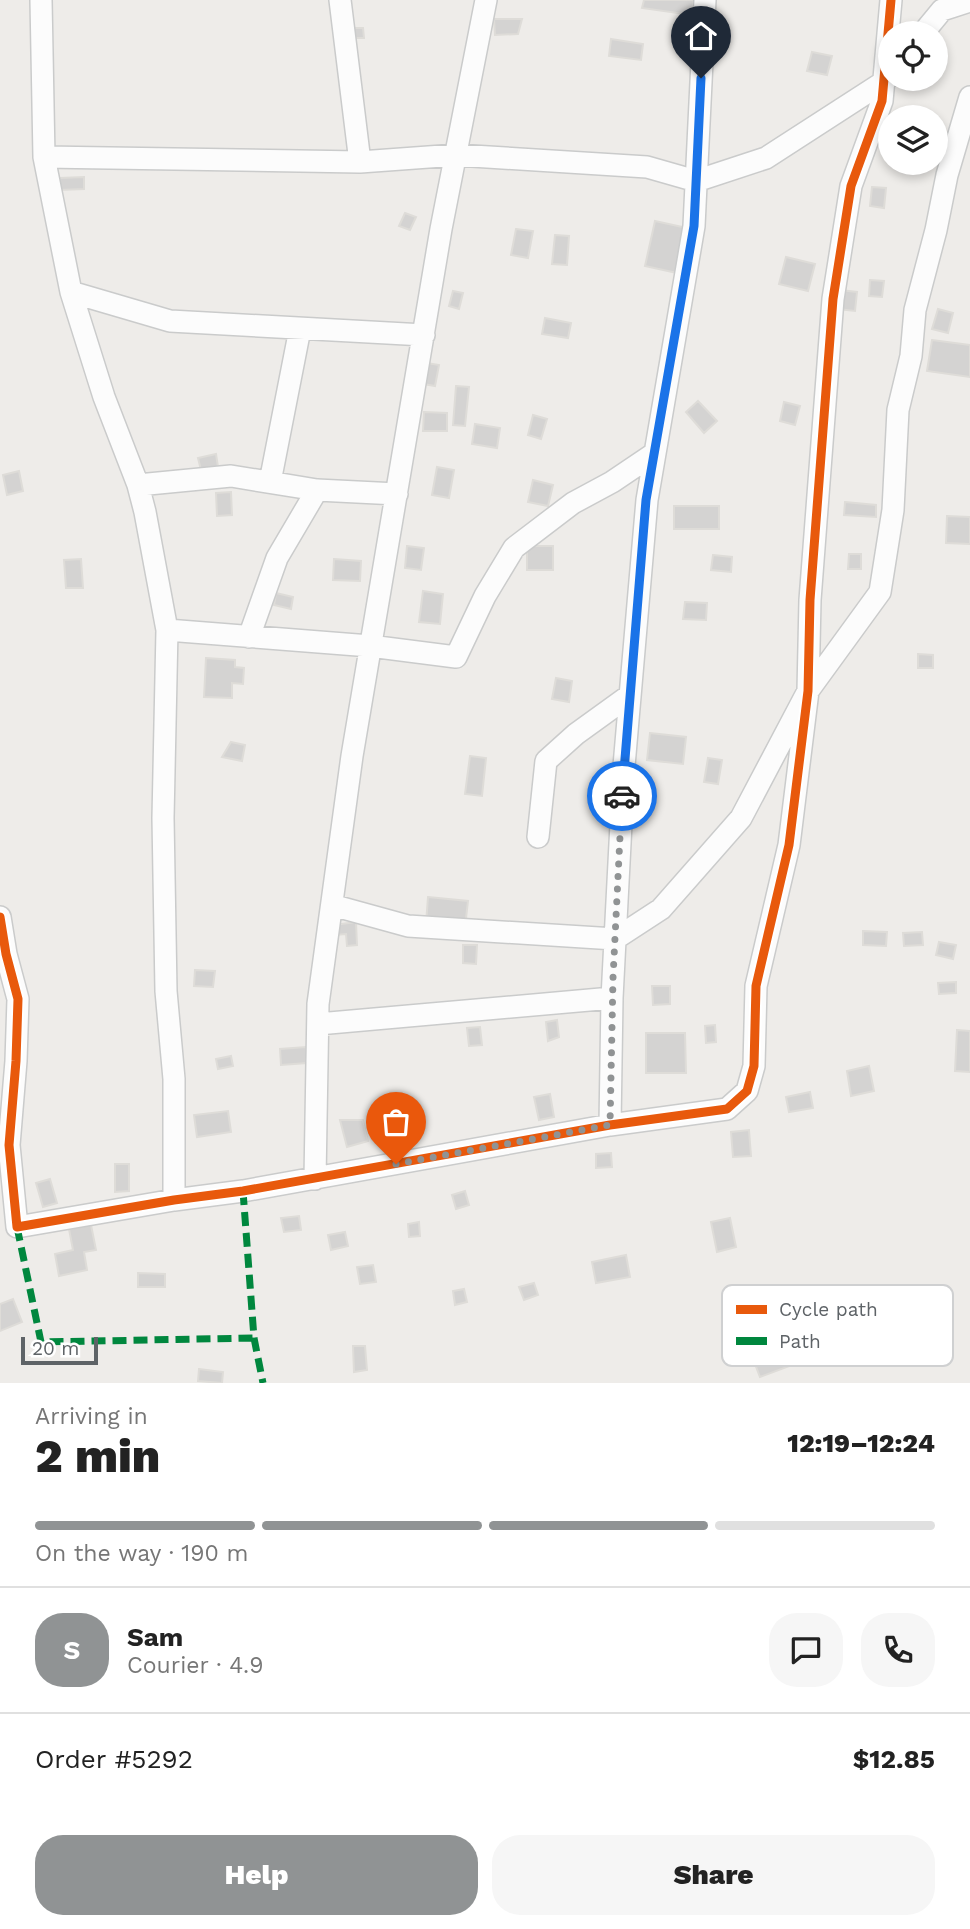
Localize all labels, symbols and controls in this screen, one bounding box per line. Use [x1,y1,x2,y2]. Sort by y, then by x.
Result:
pin [671,6,731,78]
icon: home [682,17,720,55]
map controls [878,21,948,175]
button: locate [878,21,948,91]
button: layers [878,105,948,175]
courier [587,761,657,831]
icon: car [603,777,641,815]
pin [366,1092,426,1164]
icon: bag [377,1103,415,1141]
legend [722,1285,953,1366]
text: Cycle path [779,1298,878,1321]
text: Path [779,1330,821,1353]
scale bar [21,1334,98,1366]
text: 20 m [32,1337,79,1360]
text: Arriving in [35,1403,148,1430]
text: 12:19–12:24 [787,1428,935,1458]
text: 2 min [35,1429,160,1483]
text: On the way · 190 m [35,1540,248,1567]
button: chat [769,1613,843,1687]
button: phone [861,1613,935,1687]
text: Sam [127,1622,183,1652]
text: S [64,1635,80,1665]
text: Courier · 4.9 [127,1652,263,1679]
text: Order #5292 [35,1744,193,1774]
text: $12.85 [853,1744,935,1774]
button: Help [35,1835,478,1915]
button: Share [492,1835,935,1915]

